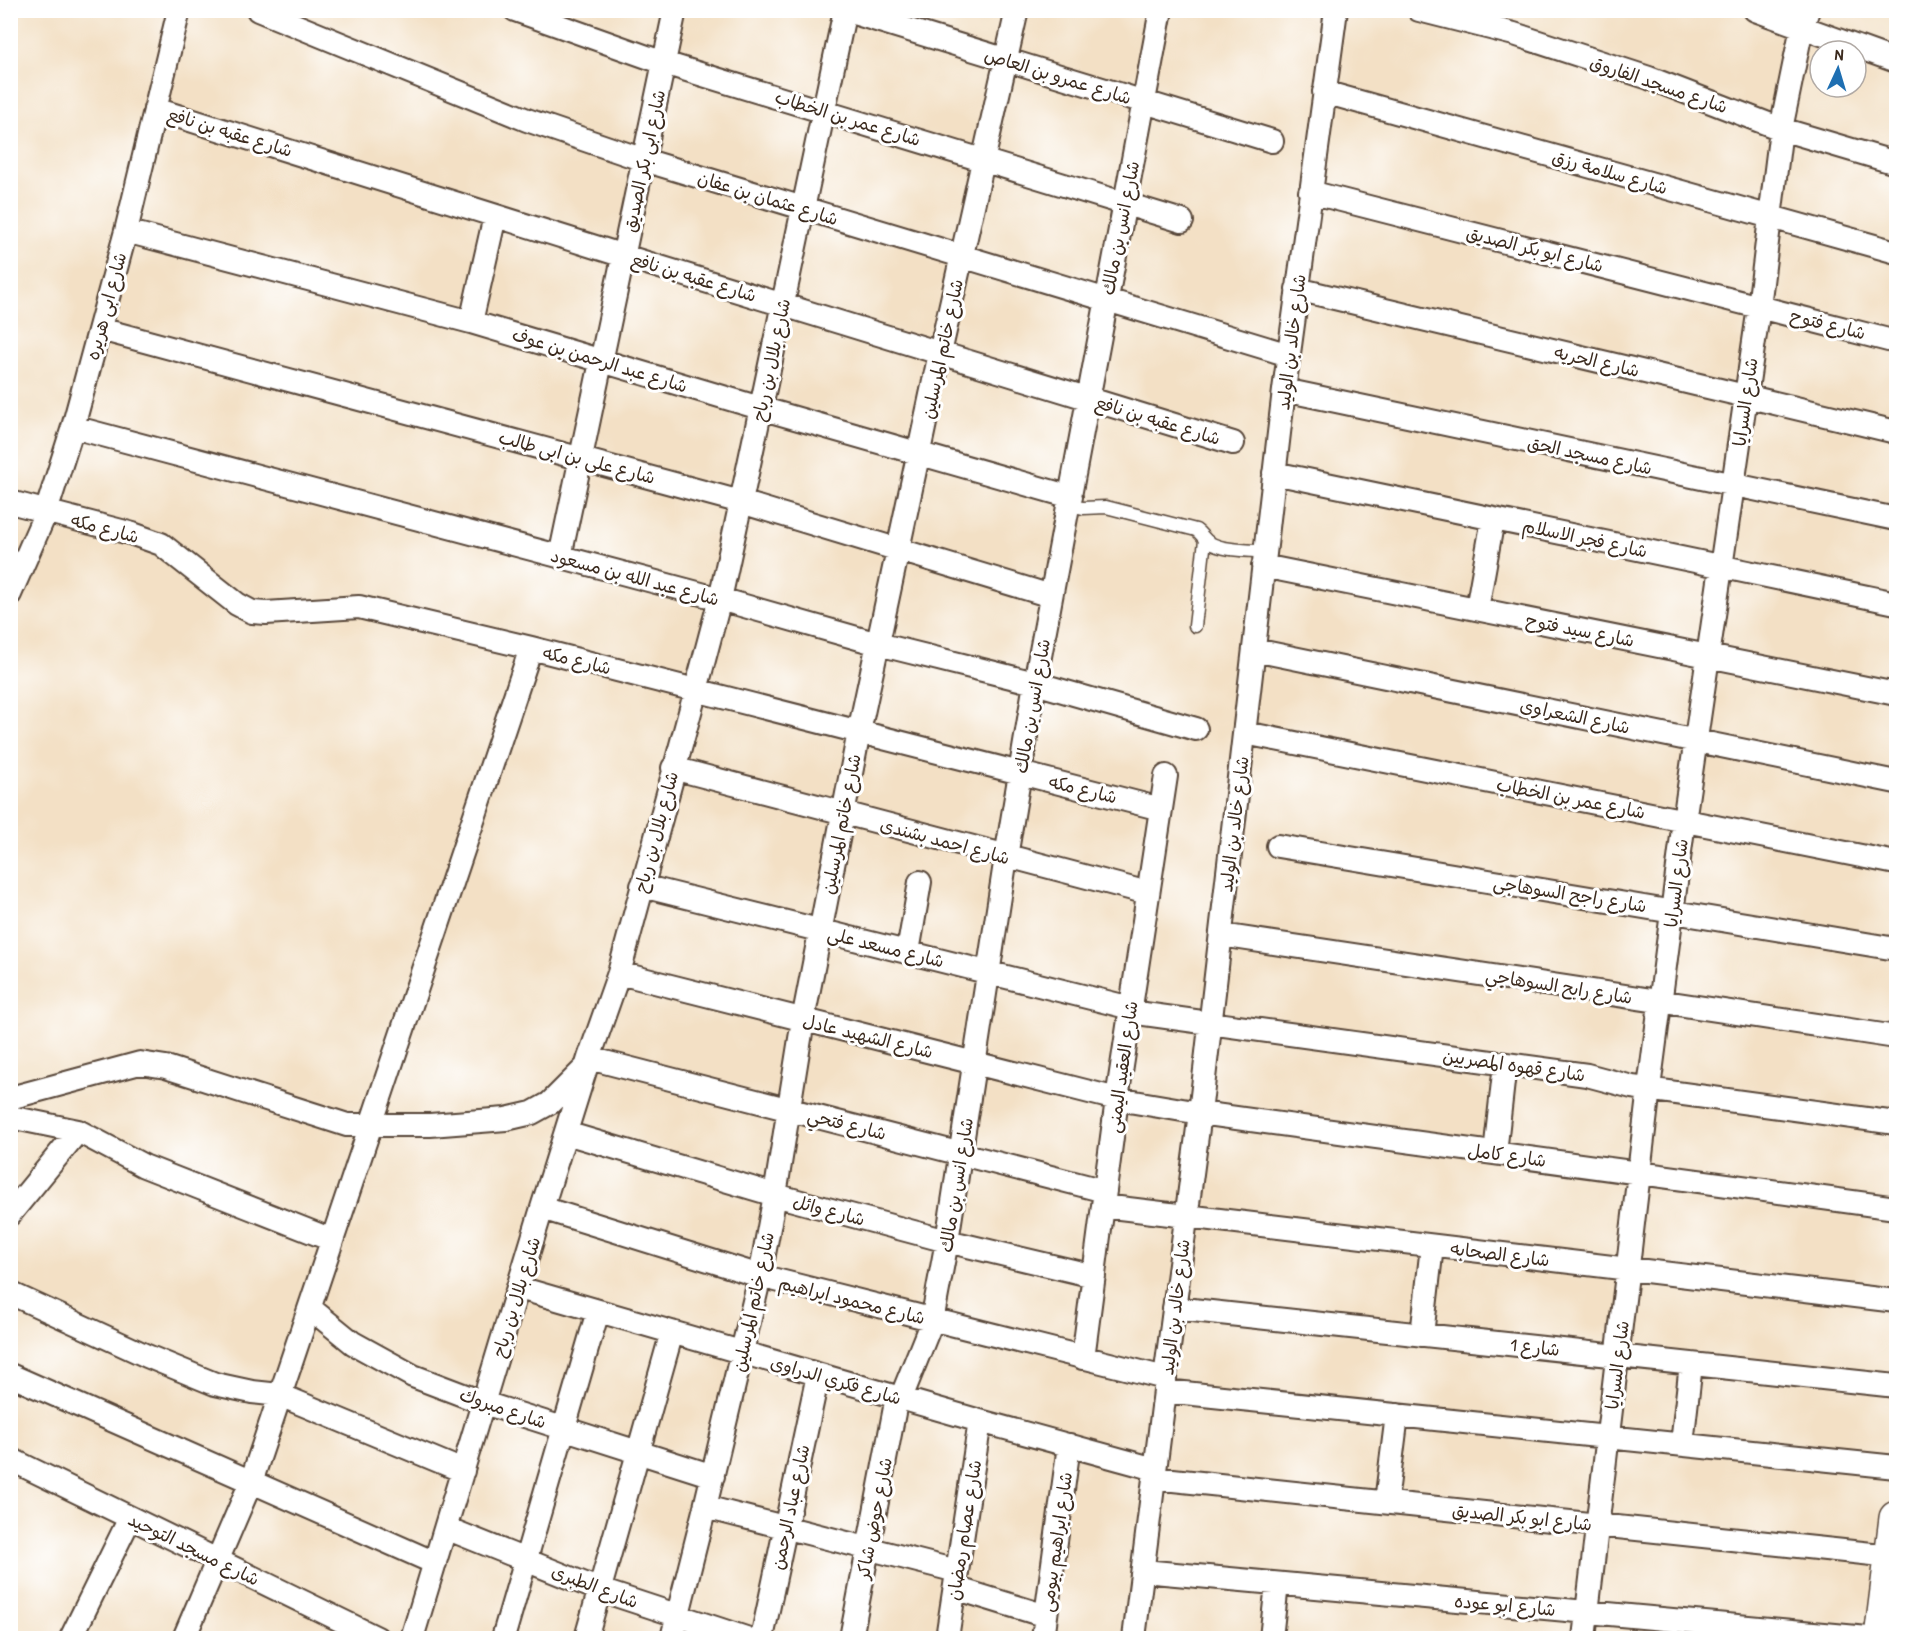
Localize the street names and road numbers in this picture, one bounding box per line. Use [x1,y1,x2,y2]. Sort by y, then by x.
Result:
street label: شارع عمرو بن العاص [981,42,1135,110]
street label: شارع مسجد الفاروق [1587,49,1731,119]
street label: شارع عمر بن الخطاب [772,84,924,152]
street label: شارع ابى بكر الصديق [617,88,671,234]
street label: شارع عقبه بن نافع [164,101,296,164]
street label: شارع سلامة رزق [1549,144,1671,200]
street label: شارع انس بن مالك [1095,159,1145,297]
street label: شارع عثمان بن عفان [695,165,841,231]
street label: شارع ابو بكر الصديق [1464,220,1606,278]
street label: شارع عقبه بن نافع [628,246,760,309]
street label: شارع ابى هريره [80,249,132,363]
street label: شارع خالد بن الوليد [1270,272,1312,412]
street label: شارع خاتم المرسلين [915,277,971,422]
street label: شارع بلال بن رباح [746,296,796,424]
street label: شارع فتوح [1788,303,1868,345]
street label: شارع عبد الرحمن بن عوف [509,321,691,399]
street label: شارع الحريه [1552,339,1642,383]
street label: شارع السرايا [1726,356,1764,448]
street label: شارع عقبه بن نافع [1092,389,1224,452]
street label: شارع على بن ابى طالب [496,424,658,490]
street label: شارع مسجد الحق [1525,430,1655,480]
street label: شارع مكه [68,507,142,549]
street label: شارع فجر الاسلام [1520,513,1650,565]
street label: شارع عبد الله بن مسعود [548,542,722,612]
street label: شارع سيد فتوح [1524,607,1636,653]
street label: شارع انس بن مالك [1008,637,1056,775]
street label: شارع مكه [540,639,614,681]
street label: شارع الشعراوى [1518,692,1632,740]
street label: شارع خاتم المرسلين [815,752,869,897]
street label: شارع خالد بن الوليد [1213,754,1255,894]
street label: شارع بلال بن رباح [628,768,684,896]
street label: شارع مكه [1046,768,1120,810]
street label: شارع عمر بن الخطاب [1494,771,1648,825]
street label: شارع احمد بشندى [877,812,1013,870]
street label: شارع السرايا [1658,837,1694,929]
street label: شارع راجح السوهاجى [1491,870,1649,918]
street label: شارع مسعد على [825,920,947,974]
street label: شارع رابح السوهاجي [1483,962,1634,1014]
street label: شارع العقيد اليمنى [1100,999,1144,1135]
street label: شارع الشهيد عادل [800,1008,936,1064]
street label: شارع قهوه المصريين [1441,1043,1587,1087]
street label: شارع فتحي [804,1102,889,1150]
street label: شارع انس بن مالك [933,1116,979,1254]
street label: شارع كامل [1466,1137,1548,1173]
street label: شارع وائل [790,1188,868,1232]
street label: شارع خاتم المرسلين [726,1230,782,1375]
street label: شارع بلال بن رباح [486,1234,546,1360]
street label: شارع الصحابه [1449,1236,1551,1272]
street label: شارع خالد بن الوليد [1154,1237,1196,1377]
street label: شارع محمود ابراهيم [776,1270,928,1332]
street label: شارع السرايا [1599,1319,1635,1411]
street label: شارع 1 [1509,1332,1561,1362]
street label: شارع فكري الدراوى [767,1349,904,1412]
street label: شارع مبروك [456,1381,550,1435]
street label: شارع عباد الرحمن [765,1442,815,1572]
street label: شارع حوض شاكر [850,1455,898,1583]
street label: شارع عصام رمضان [941,1458,989,1602]
street label: شارع ابراهيم بيومى [1034,1470,1080,1614]
street label: شارع ابو بكر الصديق [1451,1497,1593,1537]
street label: شارع مسجد التوحيد [124,1506,264,1592]
street label: شارع الطبرى [548,1558,642,1614]
street label: شارع ابو عوده [1453,1588,1557,1622]

